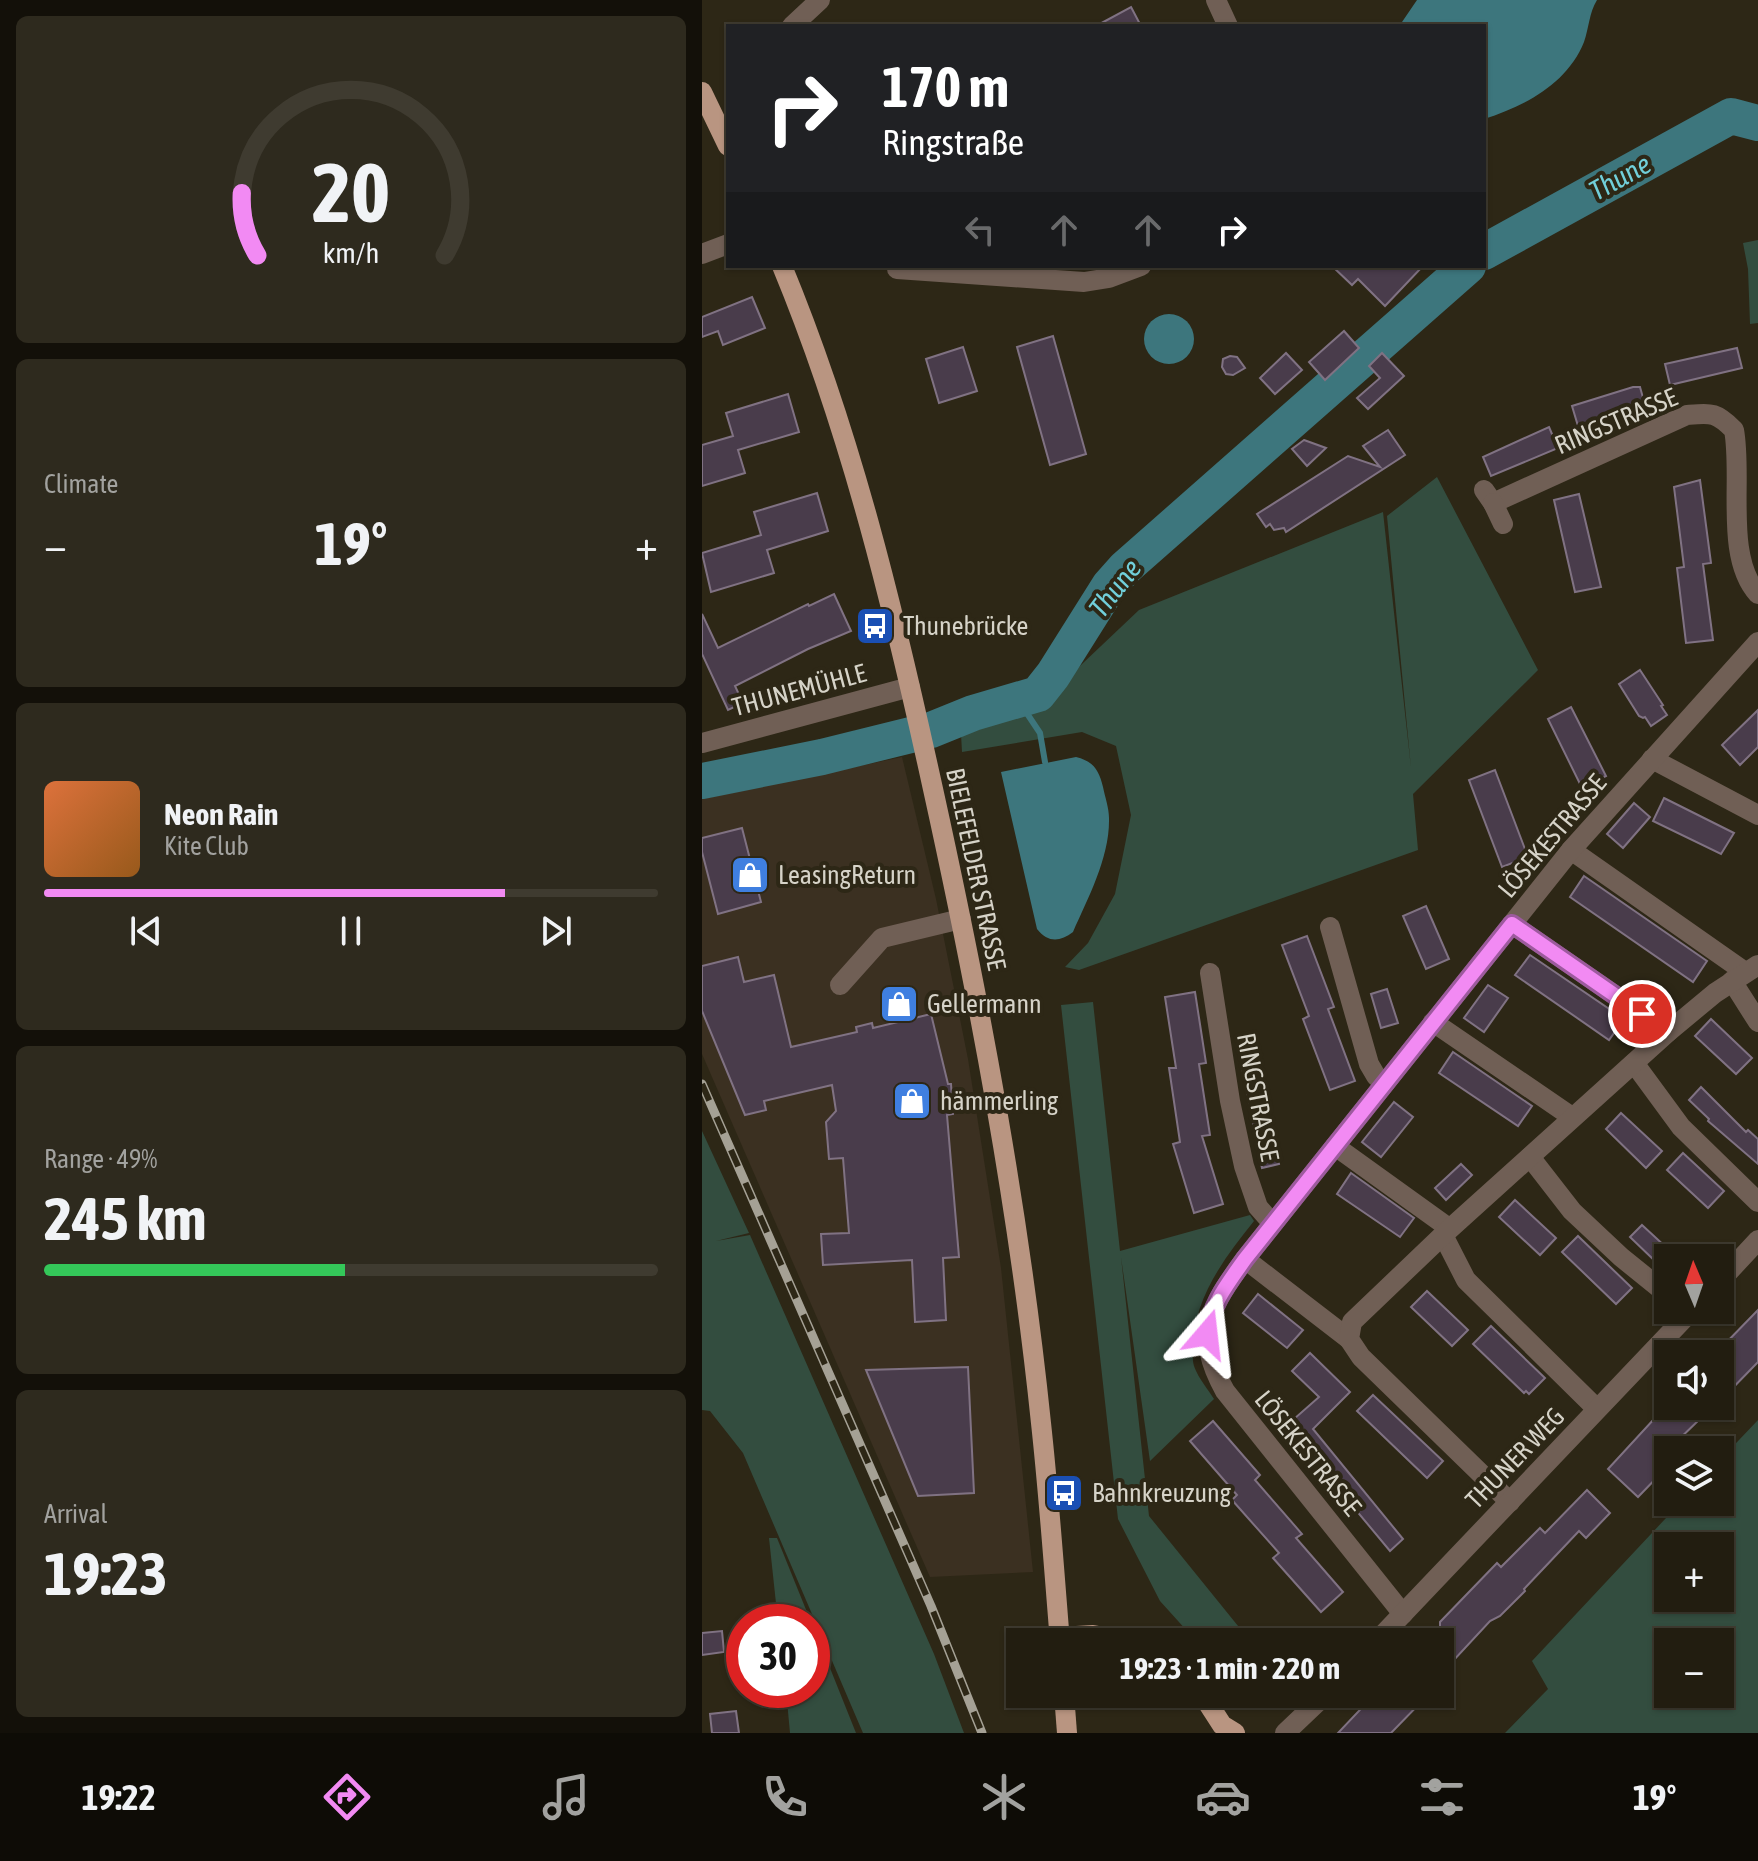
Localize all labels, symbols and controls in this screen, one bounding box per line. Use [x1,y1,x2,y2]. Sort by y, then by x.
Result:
text: 170 m [882,55,1009,119]
icon: right [750,56,854,160]
text: Ringstraße [882,121,1024,163]
text: 20 [312,143,390,239]
water label: Thune [1584,147,1656,207]
icon: left [958,208,1002,252]
icon: ahead [1042,208,1086,252]
icon: ahead [1126,208,1170,252]
icon: right [1210,208,1254,252]
text: km/h [323,236,379,269]
street label: RINGSTRASSE [1550,382,1682,460]
text: Climate [44,469,118,499]
text: 19° [315,509,387,578]
text: − [44,519,67,569]
text: + [635,519,658,569]
water label: Thune [1082,552,1148,624]
bus stop icon: Thunebrücke [854,605,896,647]
place label: Thunebrücke [903,611,1028,641]
street label: THUNEMÜHLE [729,658,869,722]
street label: BIELEFELDER STRASSE [940,765,1012,973]
street label: LÖSEKESTRASSE [1492,768,1612,904]
text: Neon Rain [164,797,278,831]
text: Kite Club [164,831,249,861]
shop icon: LeasingReturn [729,854,771,896]
place label: LeasingReturn [778,860,916,890]
icon: previous [124,909,168,953]
icon: pause [329,909,373,953]
icon: next [534,909,578,953]
pin [1608,980,1676,1048]
shop icon: Gellermann [878,983,920,1025]
place label: Gellermann [927,989,1042,1019]
icon: arrive [1620,992,1664,1036]
street label: RINGSTRASSE [1231,1030,1285,1164]
shop icon: hämmerling [891,1080,933,1122]
place label: hämmerling [940,1086,1059,1116]
text: Range · 49% [44,1144,157,1174]
text: 245 km [44,1184,206,1253]
north arrow [1654,1244,1734,1324]
map controls [1654,1244,1734,1708]
position arrow [1165,1292,1249,1376]
button: sound [1654,1340,1734,1420]
street label: LÖSEKESTRASSE [1249,1385,1367,1521]
street label: THUNER WEG [1460,1401,1570,1515]
button: layers [1654,1436,1734,1516]
bus stop icon: Bahnkreuzung [1043,1472,1085,1514]
place label: Bahnkreuzung [1092,1478,1232,1508]
text: Arrival [44,1499,108,1529]
button: + [1654,1532,1734,1612]
text: 19:23 [44,1539,167,1608]
speed limit sign: 30 [726,1604,830,1708]
button: − [1654,1628,1734,1708]
text: 19:23 · 1 min · 220 m [1120,1651,1340,1685]
icon: directions [319,1769,375,1825]
icon: music [538,1769,594,1825]
icon: phone [757,1769,813,1825]
icon: climate [976,1769,1032,1825]
icon: car [1195,1769,1251,1825]
icon: filters [1414,1769,1470,1825]
text: 19:22 [82,1776,156,1818]
text: 19° [1633,1776,1676,1818]

